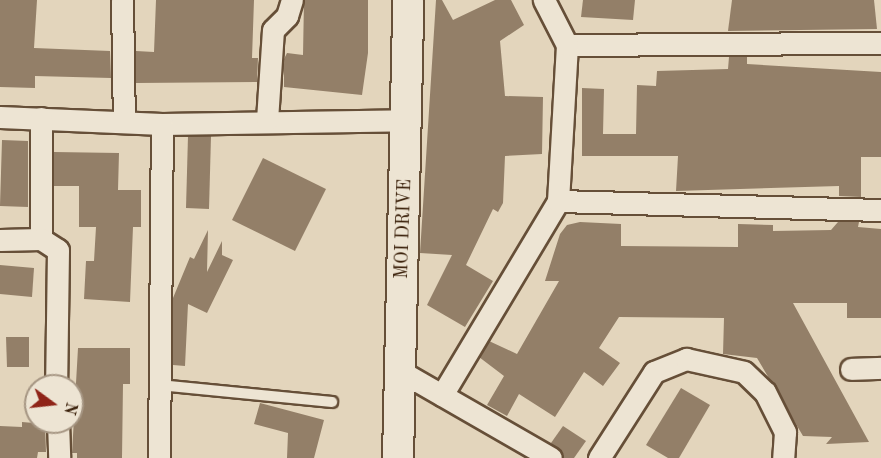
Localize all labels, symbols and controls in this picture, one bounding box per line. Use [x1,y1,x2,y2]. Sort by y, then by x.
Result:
street label: MOI DRIVE [391,179,417,279]
north arrow [24,374,84,434]
text: N [60,400,79,416]

